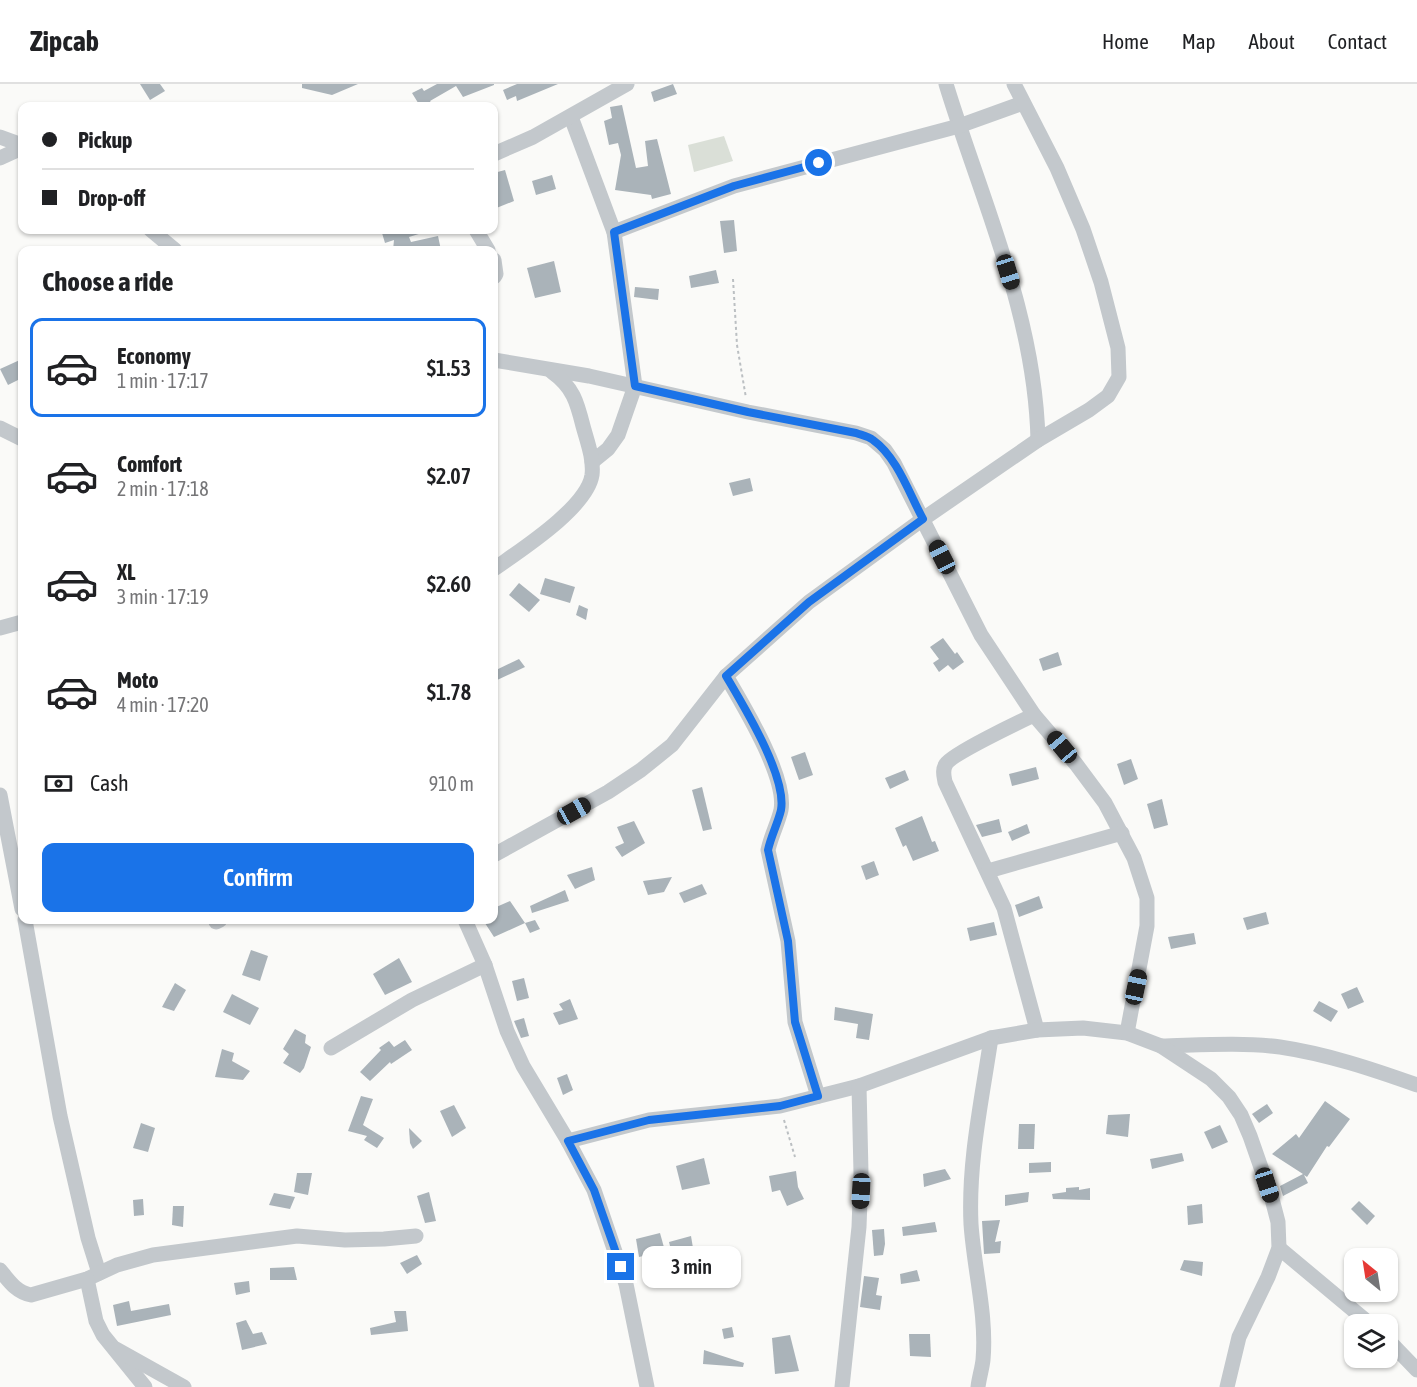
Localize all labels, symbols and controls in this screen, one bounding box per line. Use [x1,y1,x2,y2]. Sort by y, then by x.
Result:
text: Zipcab [30,25,99,57]
text: Home [1102,29,1149,53]
text: Map [1182,29,1216,53]
text: About [1249,29,1295,53]
text: Contact [1328,29,1387,53]
text: Pickup [78,127,133,153]
route start [805,149,832,176]
text: Drop-off [78,185,145,211]
car [994,252,1022,292]
text: Choose a ride [42,266,174,297]
icon: car [45,341,99,395]
text: Economy [117,343,191,369]
text: $1.53 [427,355,471,381]
text: 1 min · 17:17 [117,369,209,392]
icon: car [45,449,99,503]
text: Comfort [117,451,182,477]
text: $2.07 [427,463,471,489]
text: 2 min · 17:18 [117,477,209,500]
car [926,537,958,577]
icon: car [45,557,99,611]
text: XL [117,559,135,585]
text: $2.60 [427,571,471,597]
text: 3 min · 17:19 [117,585,209,608]
icon: car [45,665,99,719]
text: Moto [117,667,159,693]
text: $1.78 [427,679,471,705]
text: 4 min · 17:20 [117,693,209,716]
car [1044,727,1080,767]
icon: cash [42,767,75,800]
text: Cash [90,770,129,796]
text: 910 m [429,772,474,795]
car [554,794,594,828]
button: Confirm [42,843,474,912]
car [1123,968,1149,1006]
car [1253,1165,1281,1205]
car [851,1173,871,1209]
callout: 3 min [642,1246,741,1288]
north arrow [1344,1248,1398,1302]
map controls [1344,1248,1398,1368]
route end [607,1253,634,1280]
text: 3 min [671,1255,712,1278]
button: layers [1344,1314,1398,1368]

